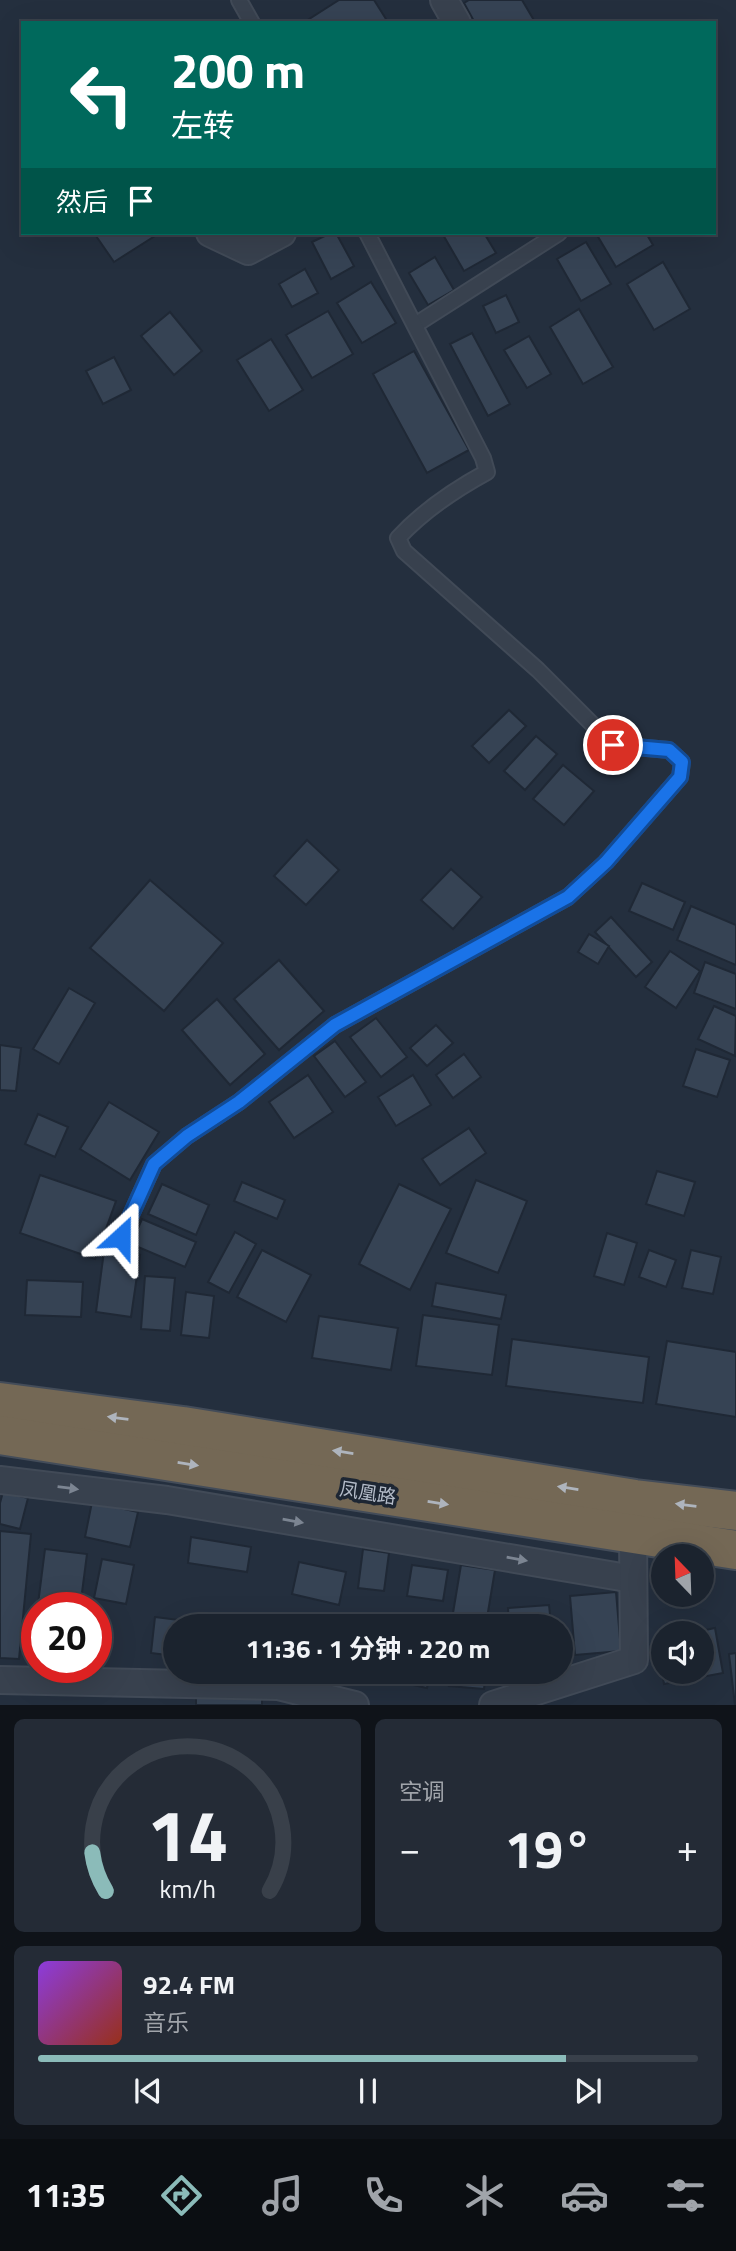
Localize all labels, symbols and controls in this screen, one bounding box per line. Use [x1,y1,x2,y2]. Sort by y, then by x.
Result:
text: 200 m [171,32,305,107]
icon: left [56,49,147,140]
text: 左转 [171,101,235,149]
text: 然后 [56,182,108,221]
icon: arrive [122,182,160,220]
pin [583,715,643,775]
icon: arrive [594,726,632,764]
position arrow [84,1200,158,1274]
one-way arrow [107,1412,129,1423]
one-way arrow [332,1446,354,1457]
one-way arrow [178,1459,200,1470]
street label: 凤凰路 [338,1473,398,1511]
one-way arrow [557,1482,579,1493]
one-way arrow [57,1483,79,1494]
one-way arrow [427,1497,449,1508]
one-way arrow [675,1499,697,1510]
one-way arrow [282,1516,304,1527]
north arrow [651,1544,714,1606]
map controls [651,1544,714,1684]
one-way arrow [506,1554,528,1565]
speed limit sign: 20 [21,1592,112,1683]
button: sound [651,1621,714,1684]
text: 11:36 · 1 分钟 · 220 m [246,1629,490,1668]
text: 空调 [399,1774,445,1809]
text: 14 [147,1780,228,1890]
text: 19° [505,1809,592,1888]
text: − [399,1819,420,1877]
text: + [677,1819,698,1877]
text: km/h [159,1870,216,1908]
text: 92.4 FM [143,1965,235,2004]
text: 音乐 [143,2005,189,2040]
icon: previous [129,2072,167,2110]
icon: pause [349,2072,387,2110]
icon: next [569,2072,607,2110]
text: 11:35 [26,2171,106,2219]
icon: directions [157,2171,206,2220]
icon: music [258,2171,307,2220]
icon: phone [359,2171,408,2220]
icon: climate [460,2171,509,2220]
icon: car [560,2171,609,2220]
icon: filters [661,2171,710,2220]

